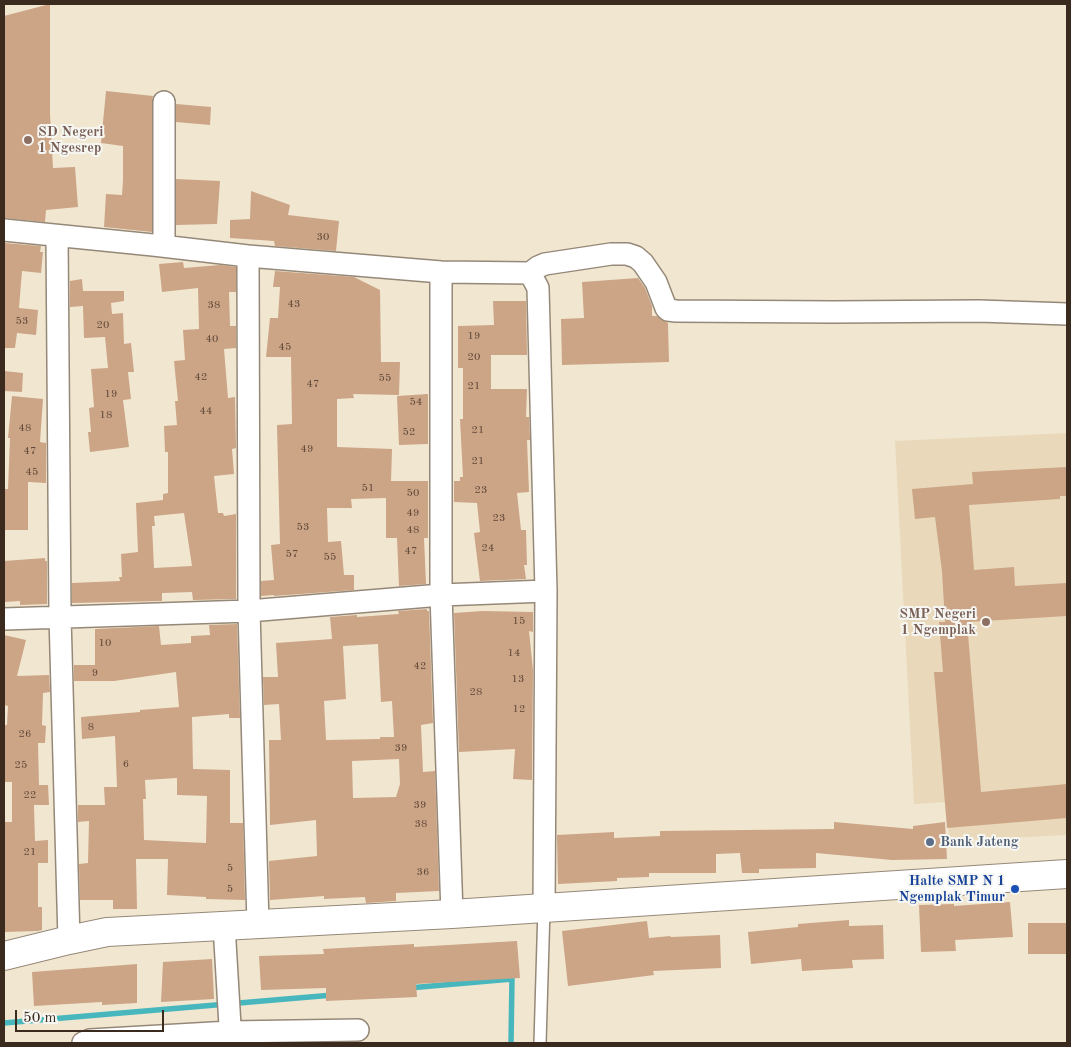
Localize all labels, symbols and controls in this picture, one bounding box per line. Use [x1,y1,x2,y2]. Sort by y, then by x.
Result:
place label: SD Negeri 1 Ngesrep [38,124,103,156]
marker: SD Negeri 1 Ngesrep [22,134,34,146]
house number: 30 [317,230,329,244]
house number: 43 [288,297,300,311]
house number: 38 [208,298,220,312]
house number: 53 [16,314,28,328]
house number: 20 [97,318,109,332]
house number: 19 [468,329,480,343]
house number: 40 [206,332,218,346]
house number: 45 [279,340,291,354]
house number: 20 [468,350,480,364]
house number: 42 [195,370,207,384]
house number: 55 [379,371,391,385]
house number: 47 [307,377,319,391]
house number: 21 [468,379,480,393]
house number: 19 [105,387,117,401]
house number: 54 [410,395,422,409]
house number: 44 [200,404,212,418]
house number: 18 [100,408,112,422]
house number: 48 [19,421,31,435]
house number: 21 [472,423,484,437]
house number: 52 [403,425,415,439]
house number: 49 [301,442,313,456]
house number: 47 [24,444,36,458]
house number: 21 [472,454,484,468]
house number: 45 [26,465,38,479]
house number: 51 [362,481,374,495]
house number: 23 [475,483,487,497]
house number: 50 [407,486,419,500]
house number: 49 [407,506,419,520]
house number: 23 [493,511,505,525]
house number: 53 [297,520,309,534]
house number: 48 [407,523,419,537]
house number: 24 [482,541,494,555]
house number: 47 [405,544,417,558]
house number: 57 [286,547,298,561]
house number: 55 [324,550,336,564]
place label: SMP Negeri 1 Ngemplak [899,606,976,638]
house number: 15 [513,614,525,628]
marker: SMP Negeri 1 Ngemplak [980,616,992,628]
house number: 10 [99,636,111,650]
house number: 14 [508,646,520,660]
house number: 42 [414,659,426,673]
house number: 9 [92,666,98,680]
house number: 13 [512,672,524,686]
house number: 28 [470,685,482,699]
house number: 12 [513,702,525,716]
house number: 8 [88,720,94,734]
house number: 26 [19,727,31,741]
house number: 39 [395,741,407,755]
house number: 6 [123,757,129,771]
house number: 25 [15,758,27,772]
house number: 22 [24,788,36,802]
house number: 39 [414,798,426,812]
house number: 38 [415,817,427,831]
place label: Bank Jateng [940,834,1019,850]
marker: Bank Jateng [924,836,936,848]
house number: 21 [24,845,36,859]
house number: 5 [227,861,233,875]
house number: 36 [417,865,429,879]
place label: Halte SMP N 1 Ngemplak Timur [899,873,1005,906]
house number: 5 [227,882,233,896]
marker: Halte SMP N 1 Ngemplak Timur [1009,883,1021,895]
scale bar [18,1000,166,1032]
text: 50 m [23,1011,57,1026]

